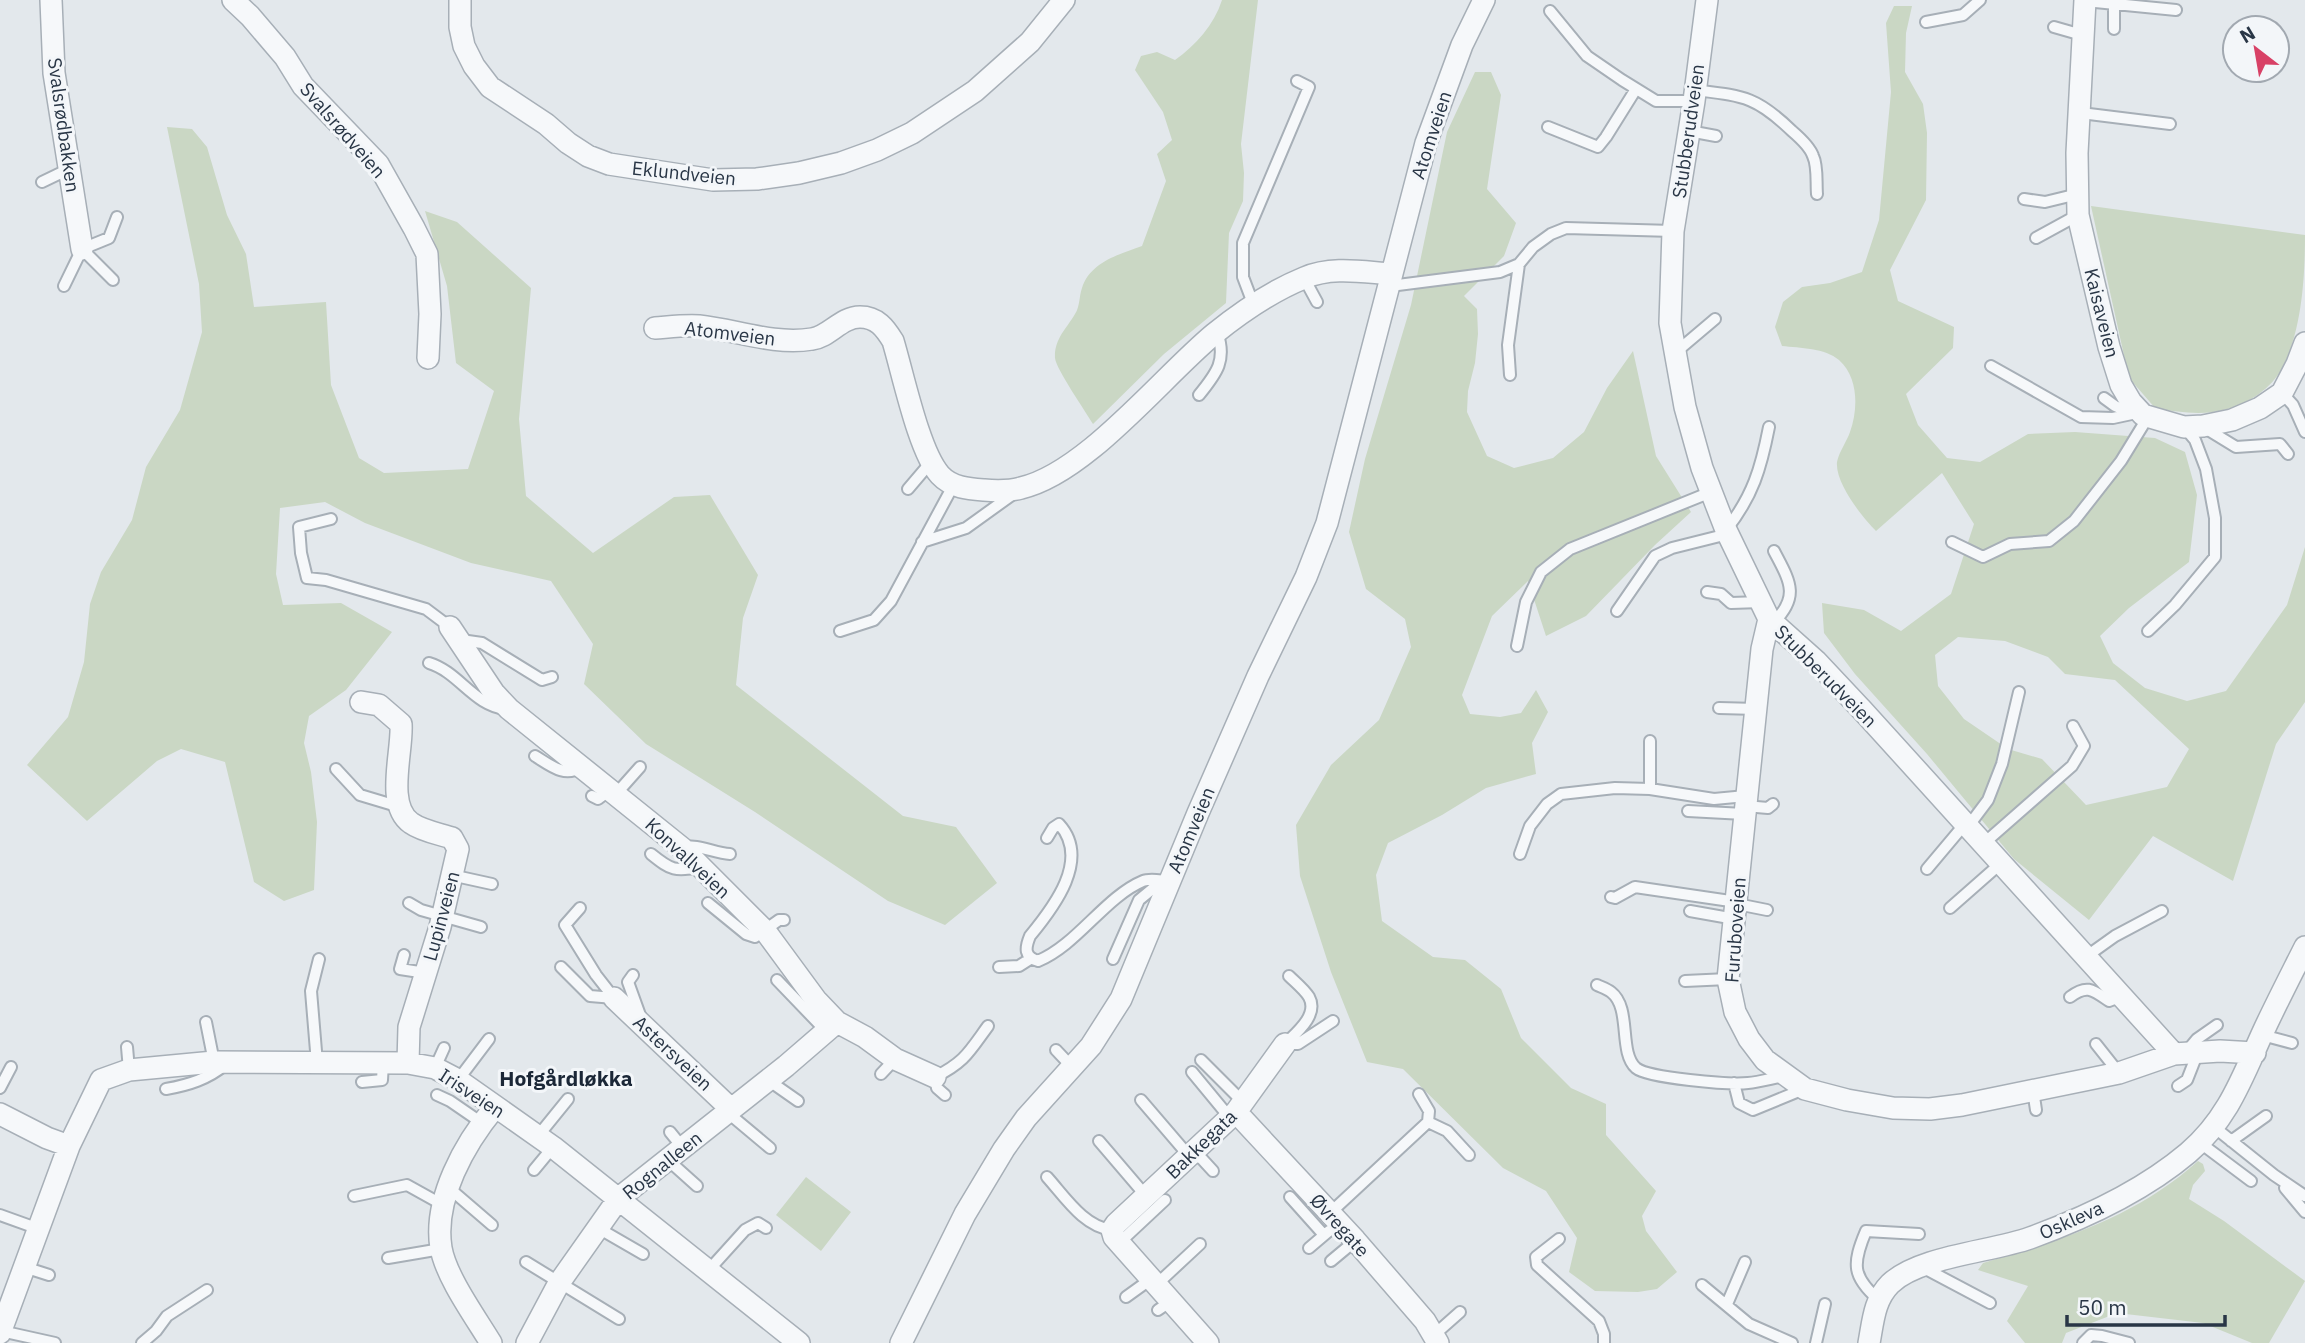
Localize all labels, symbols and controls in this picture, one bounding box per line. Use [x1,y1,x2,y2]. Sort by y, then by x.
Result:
north arrow [2221,14,2291,84]
text: N [2235,21,2259,48]
street label: Svalsrødbakken [43,56,85,194]
street label: Stubberudveien [1667,62,1709,200]
street label: Svalsrødveien [295,77,391,183]
street label: Atomveien [1405,88,1457,182]
street label: Eklundveien [631,156,737,190]
street label: Kaisaveien [2079,266,2125,360]
street label: Atomveien [683,316,777,350]
street label: Stubberudveien [1770,620,1882,732]
street label: Atomveien [1162,783,1220,877]
street label: Konvallveien [640,812,736,904]
street label: Lupinveien [417,868,465,964]
street label: Furuboveien [1719,876,1751,984]
street label: Astersveien [628,1010,718,1096]
street label: Irisveien [434,1063,510,1123]
district label: Hofgårdløkka [499,1064,633,1092]
street label: Bakkegata [1160,1104,1242,1184]
street label: Rognalleen [617,1126,707,1204]
street label: Øvregate [1305,1188,1375,1262]
street label: Oskleva [2035,1195,2107,1245]
scale bar [2067,1284,2224,1328]
text: 50 m [2078,1293,2127,1321]

